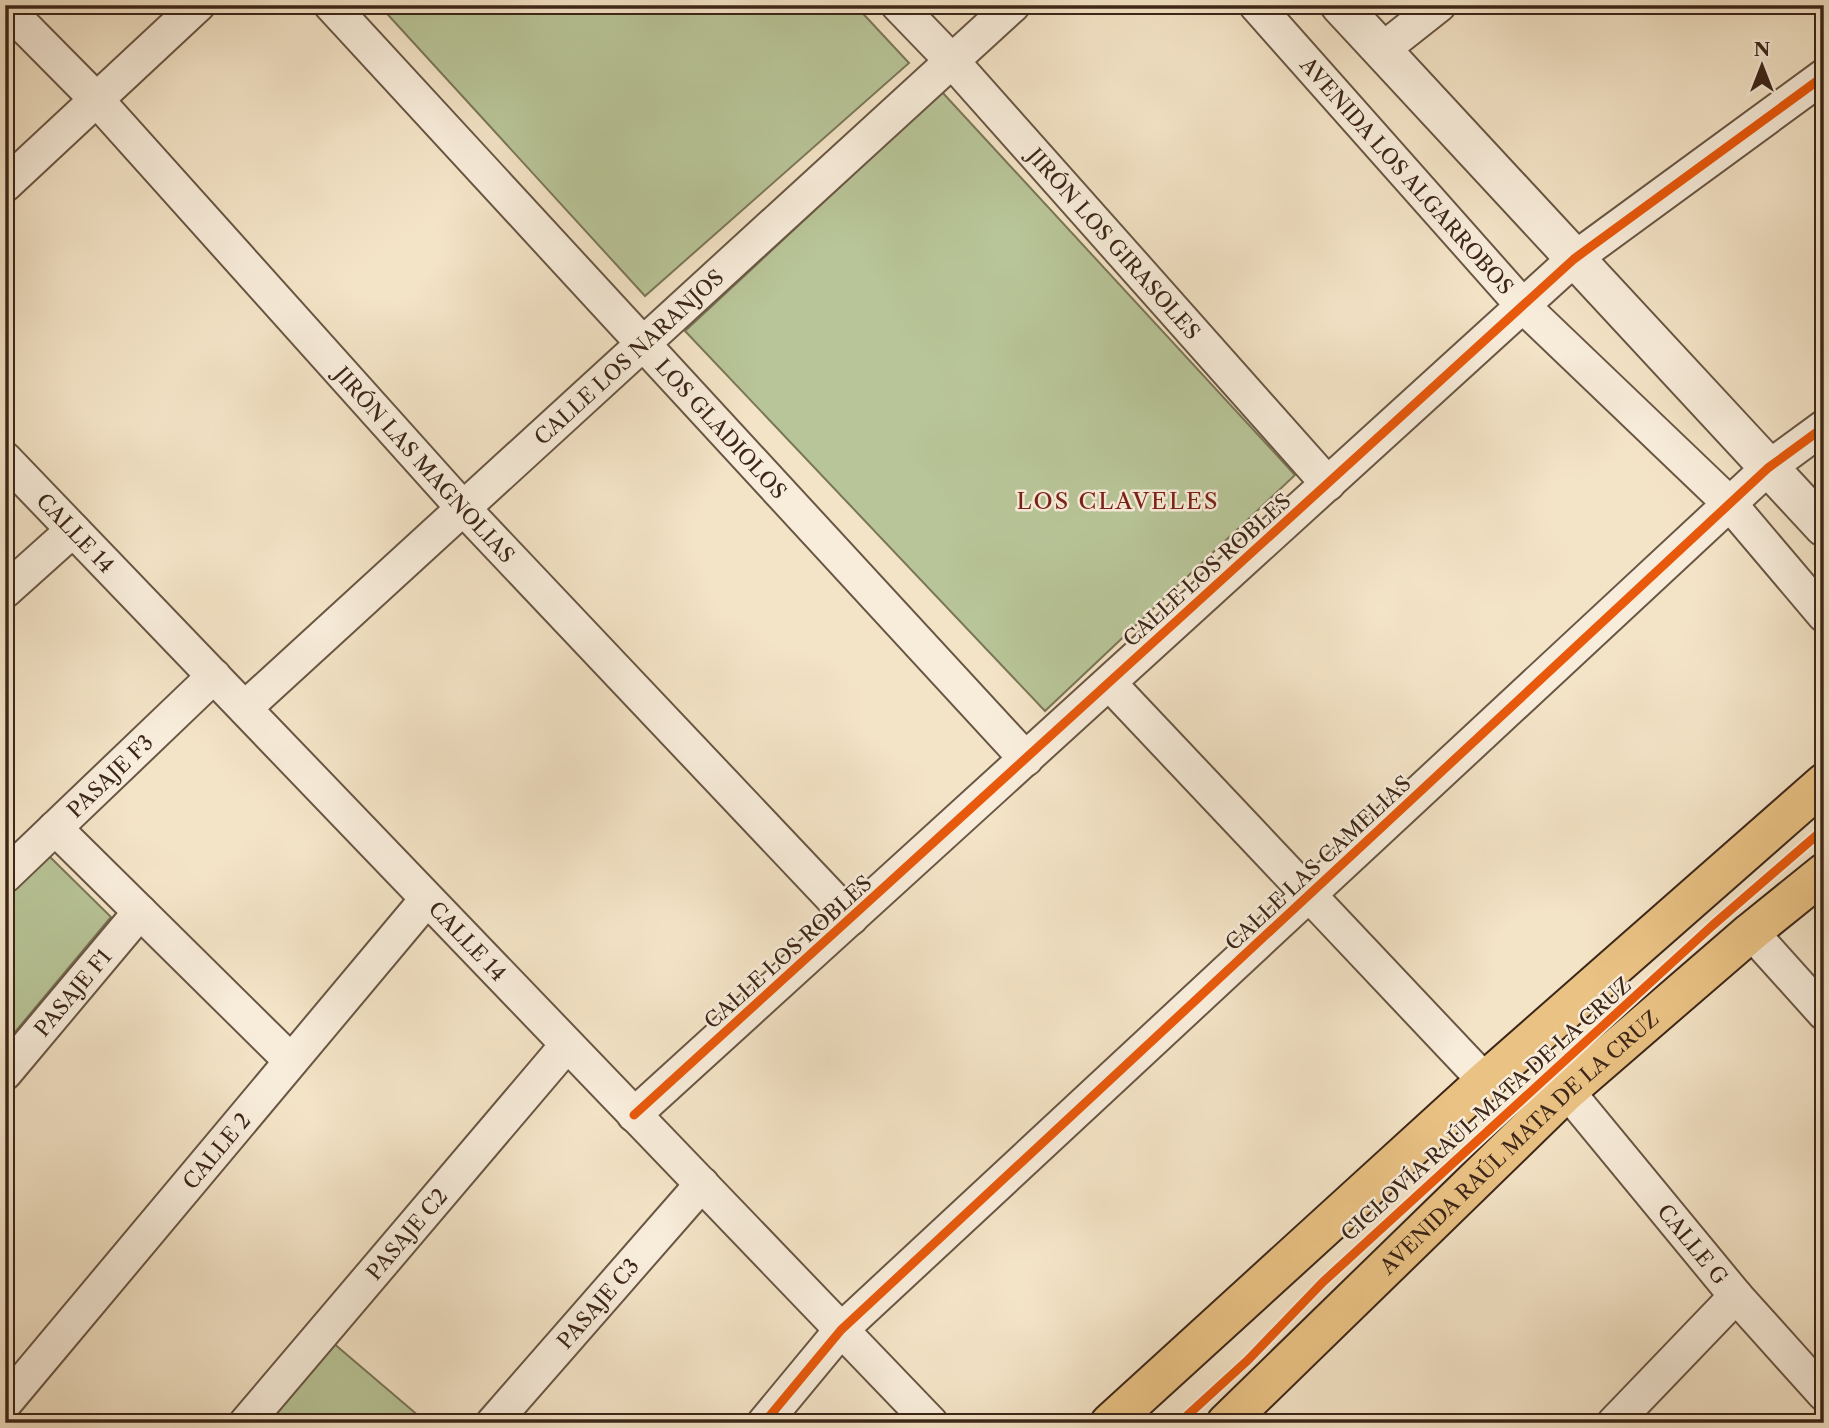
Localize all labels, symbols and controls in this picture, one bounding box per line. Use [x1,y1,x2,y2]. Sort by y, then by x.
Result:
north arrow [1728,32,1798,102]
text: N [1754,38,1770,61]
street label: AVENIDA LOS ALGARROBOS [1295,51,1519,299]
street label: JIRÓN LOS GIRASOLES [1021,141,1206,344]
street label: CALLE LOS NARANJOS [529,264,728,450]
street label: LOS GLADIOLOS [651,353,792,504]
street label: JIRÓN LAS MAGNOLIAS [328,359,520,567]
district label: LOS CLAVELES [1016,487,1220,515]
street label: CALLE 14 [32,488,119,577]
street label: CALLE LOS ROBLES [1118,488,1296,652]
street label: PASAJE F3 [62,729,158,822]
street label: CALLE LAS CAMELIAS [1220,771,1416,955]
street label: CALLE LOS ROBLES [699,870,877,1034]
street label: CALLE 14 [424,896,512,986]
street label: PASAJE F1 [29,944,116,1041]
street label: CICLOVÍA RAÚL MATA DE LA CRUZ [1336,972,1636,1246]
street label: AVENIDA RAÚL MATA DE LA CRUZ [1374,1005,1663,1280]
street label: CALLE 2 [177,1108,255,1194]
street label: PASAJE C2 [361,1183,452,1285]
street label: CALLE G [1653,1199,1733,1289]
street label: PASAJE C3 [552,1253,644,1353]

